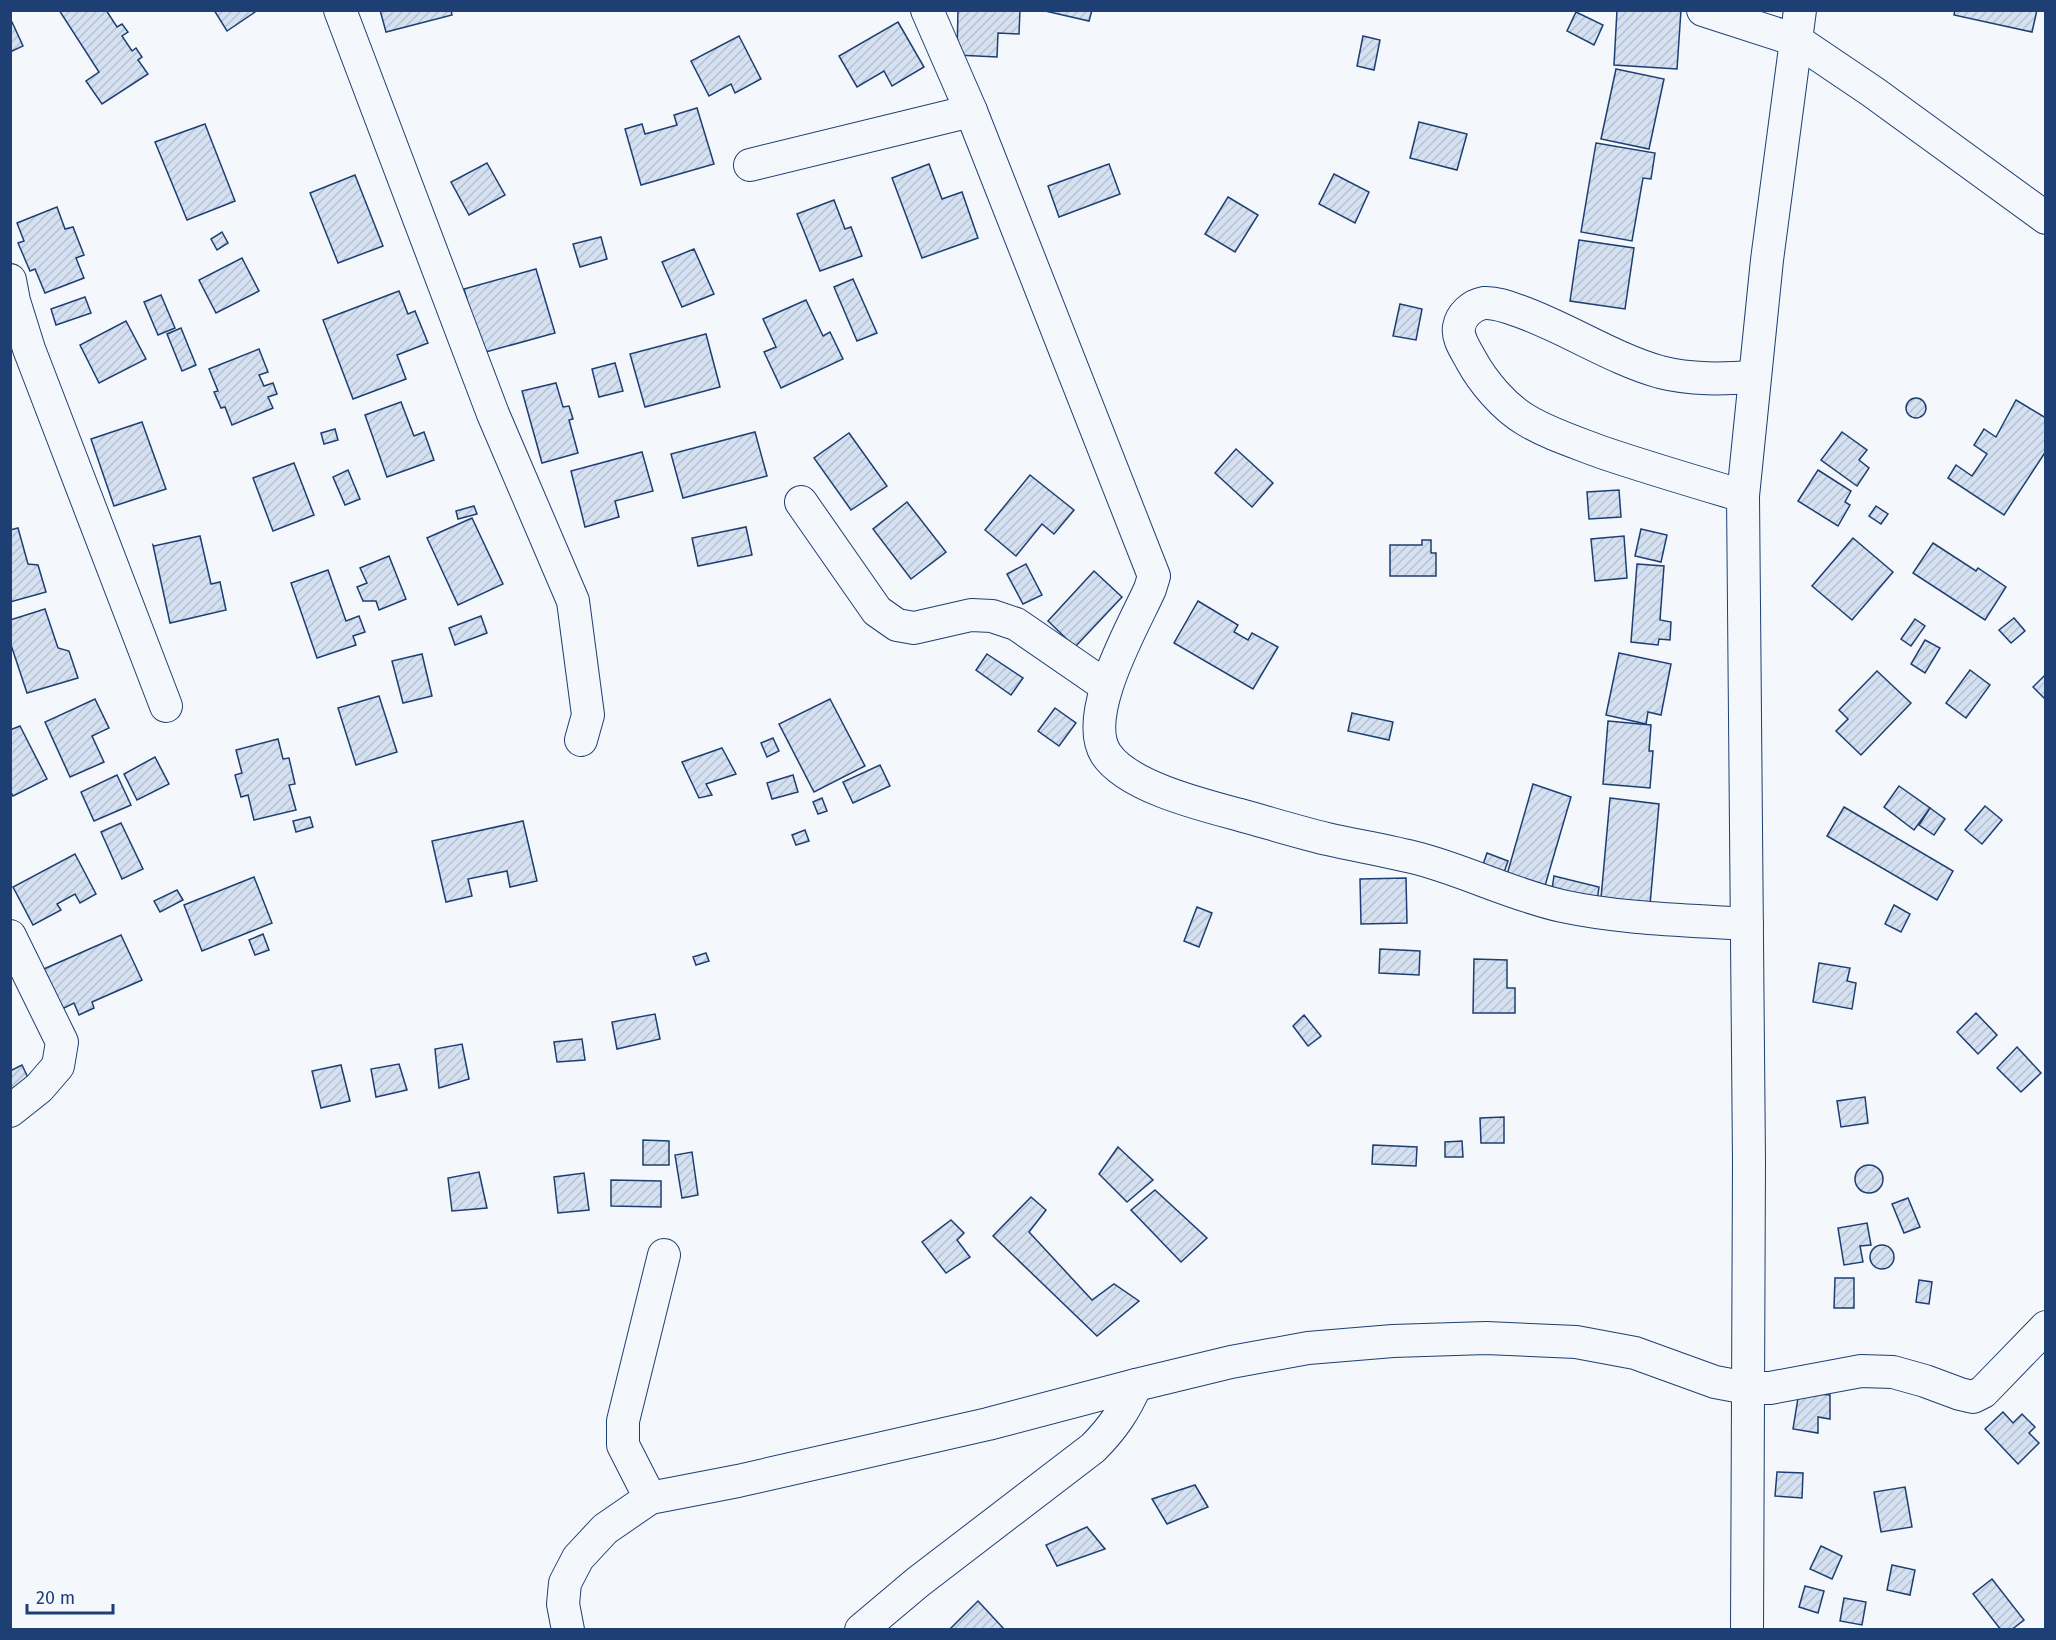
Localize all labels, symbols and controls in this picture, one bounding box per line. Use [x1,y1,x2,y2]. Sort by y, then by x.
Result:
scale bar [27,1577,112,1615]
text: 20 m [36,1587,75,1609]

